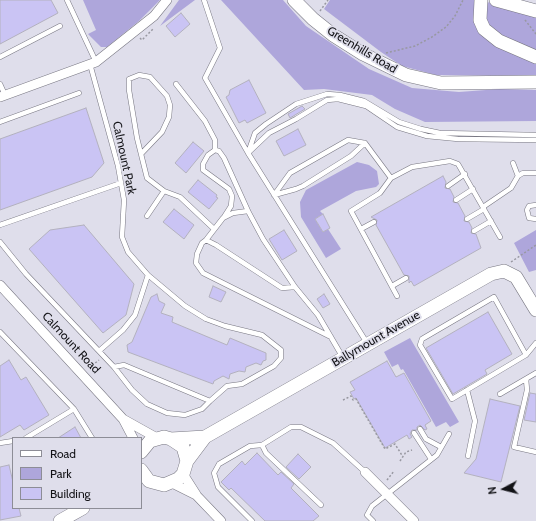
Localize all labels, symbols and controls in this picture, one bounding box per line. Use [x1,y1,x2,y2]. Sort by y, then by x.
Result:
street label: Greenhills Road [324,23,400,77]
street label: Calmount Park [109,120,139,196]
street label: Ballymount Avenue [329,308,423,370]
street label: Calmount Road [39,309,103,377]
legend [12,437,142,509]
text: Road [50,446,76,461]
text: Park [50,466,72,481]
north arrow [484,469,524,509]
text: Building [50,486,91,501]
text: N [485,486,500,495]

